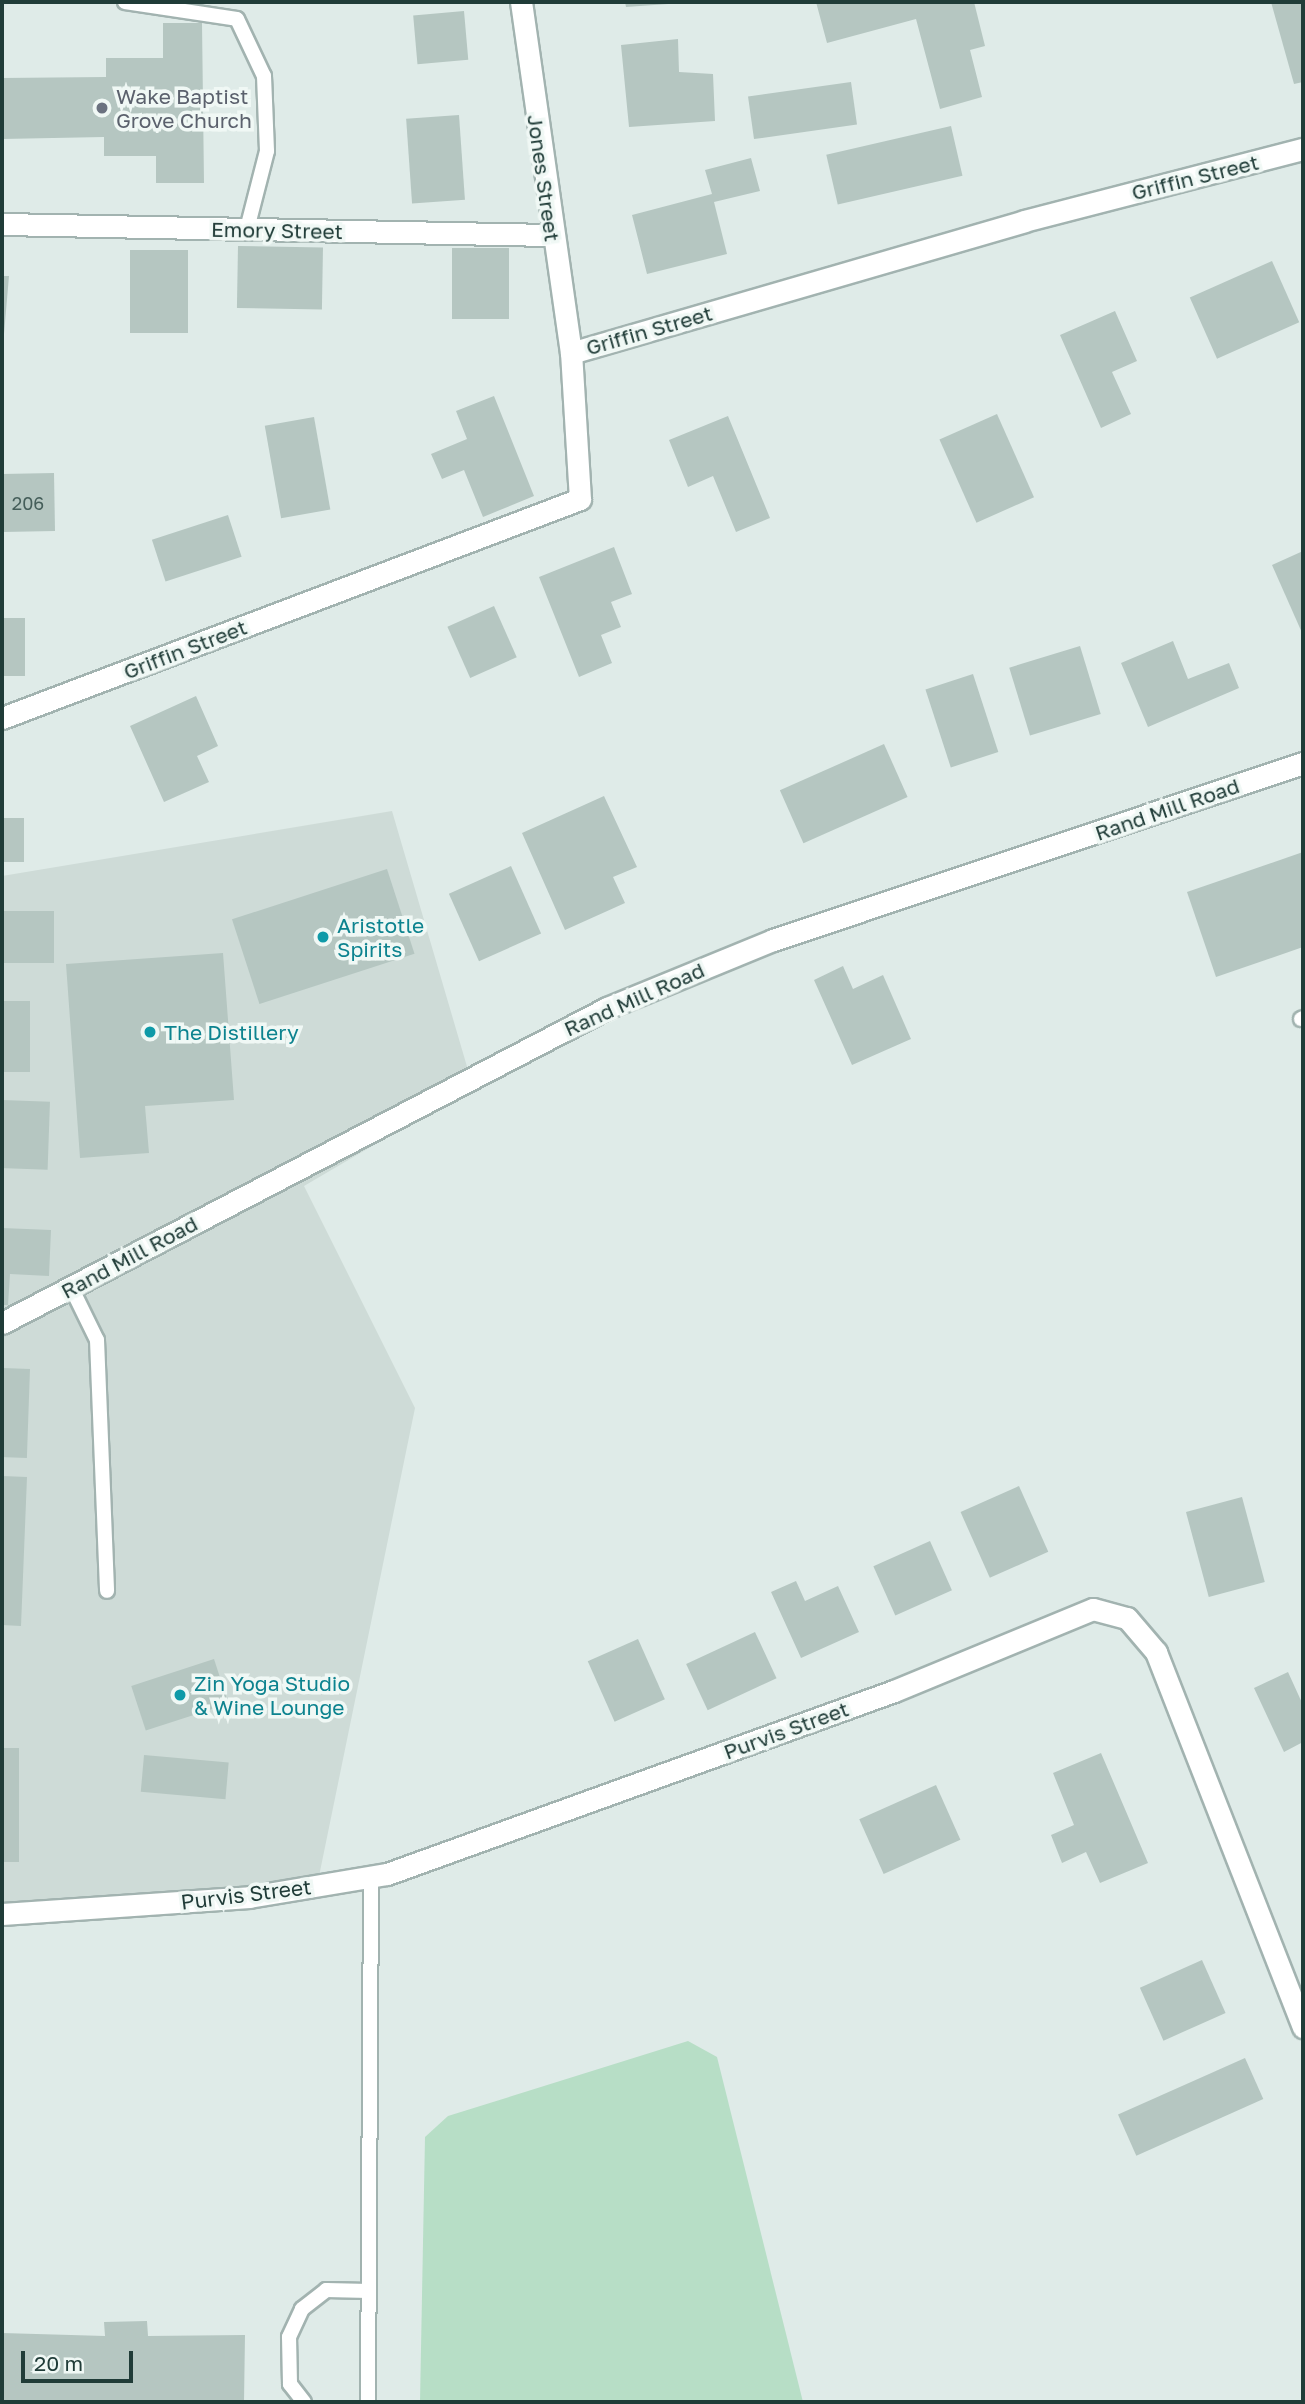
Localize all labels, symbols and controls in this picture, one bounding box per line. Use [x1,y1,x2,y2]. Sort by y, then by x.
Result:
place label: Wake Baptist Grove Church [116,83,252,133]
marker: Wake Baptist Grove Church [94,100,110,116]
street label: Jones Street [523,113,565,243]
street label: Griffin Street [1129,149,1261,205]
street label: Emory Street [211,216,343,244]
street label: Griffin Street [583,300,715,360]
house number: 206 [12,492,44,514]
street label: Griffin Street [120,614,250,684]
street label: Rand Mill Road [1092,773,1242,845]
place label: Aristotle Spirits [337,912,424,962]
marker: Aristotle Spirits [315,929,331,945]
street label: Rand Mill Road [560,957,708,1041]
place label: The Distillery [164,1019,299,1045]
marker: The Distillery [142,1024,158,1040]
street label: Rand Mill Road [56,1210,202,1304]
place label: Zin Yoga Studio & Wine Lounge [194,1670,350,1720]
marker: Zin Yoga Studio & Wine Lounge [172,1687,188,1703]
street label: Purvis Street [720,1696,852,1764]
street label: Purvis Street [179,1873,313,1915]
scale bar [24,2338,136,2382]
text: 20 m [34,2350,83,2376]

